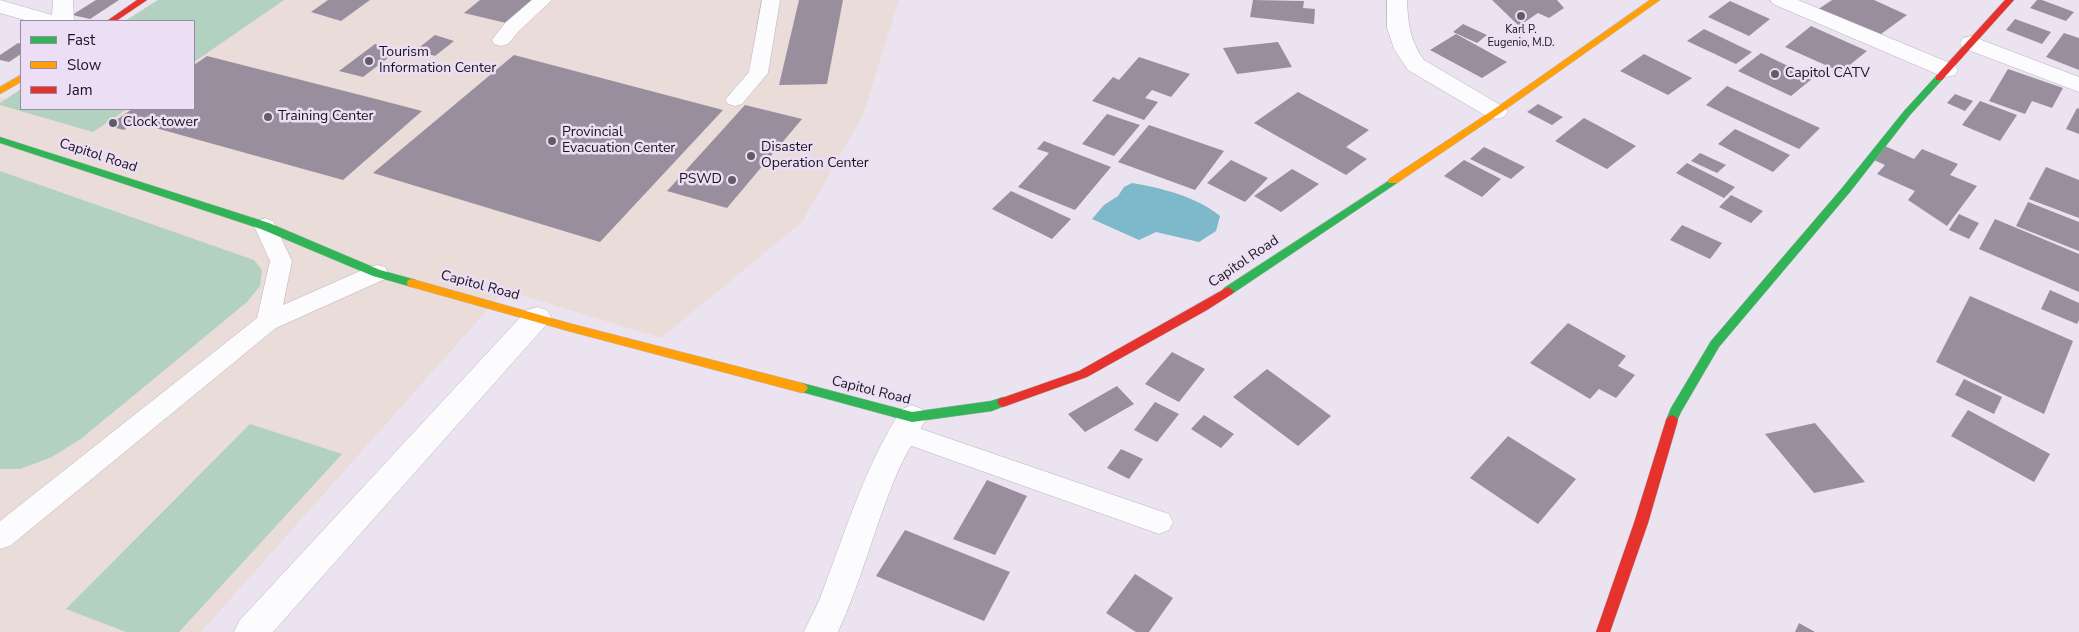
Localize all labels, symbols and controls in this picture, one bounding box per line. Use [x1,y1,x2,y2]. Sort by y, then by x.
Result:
marker: Karl P. Eugenio, M.D. [1515,10,1527,22]
legend [20,20,195,110]
place label: Karl P. Eugenio, M.D. [1487,23,1555,49]
text: Fast [67,30,95,50]
place label: Tourism Information Center [379,45,496,78]
text: Slow [67,55,101,75]
marker: Tourism Information Center [363,55,375,67]
place label: Capitol CATV [1785,66,1870,82]
marker: Capitol CATV [1769,68,1781,80]
text: Jam [67,80,93,100]
place label: Training Center [278,109,374,125]
marker: Training Center [262,111,274,123]
place label: Clock tower [123,115,198,131]
marker: Clock tower [107,117,119,129]
place label: Provincial Evacuation Center [562,125,675,158]
marker: Provincial Evacuation Center [546,135,558,147]
street label: Capitol Road [57,136,139,176]
place label: Disaster Operation Center [761,140,869,172]
marker: Disaster Operation Center [745,150,757,162]
place label: PSWD [679,172,722,188]
marker: PSWD [726,174,738,186]
street label: Capitol Road [1206,232,1282,292]
street label: Capitol Road [439,267,521,305]
street label: Capitol Road [830,373,912,409]

